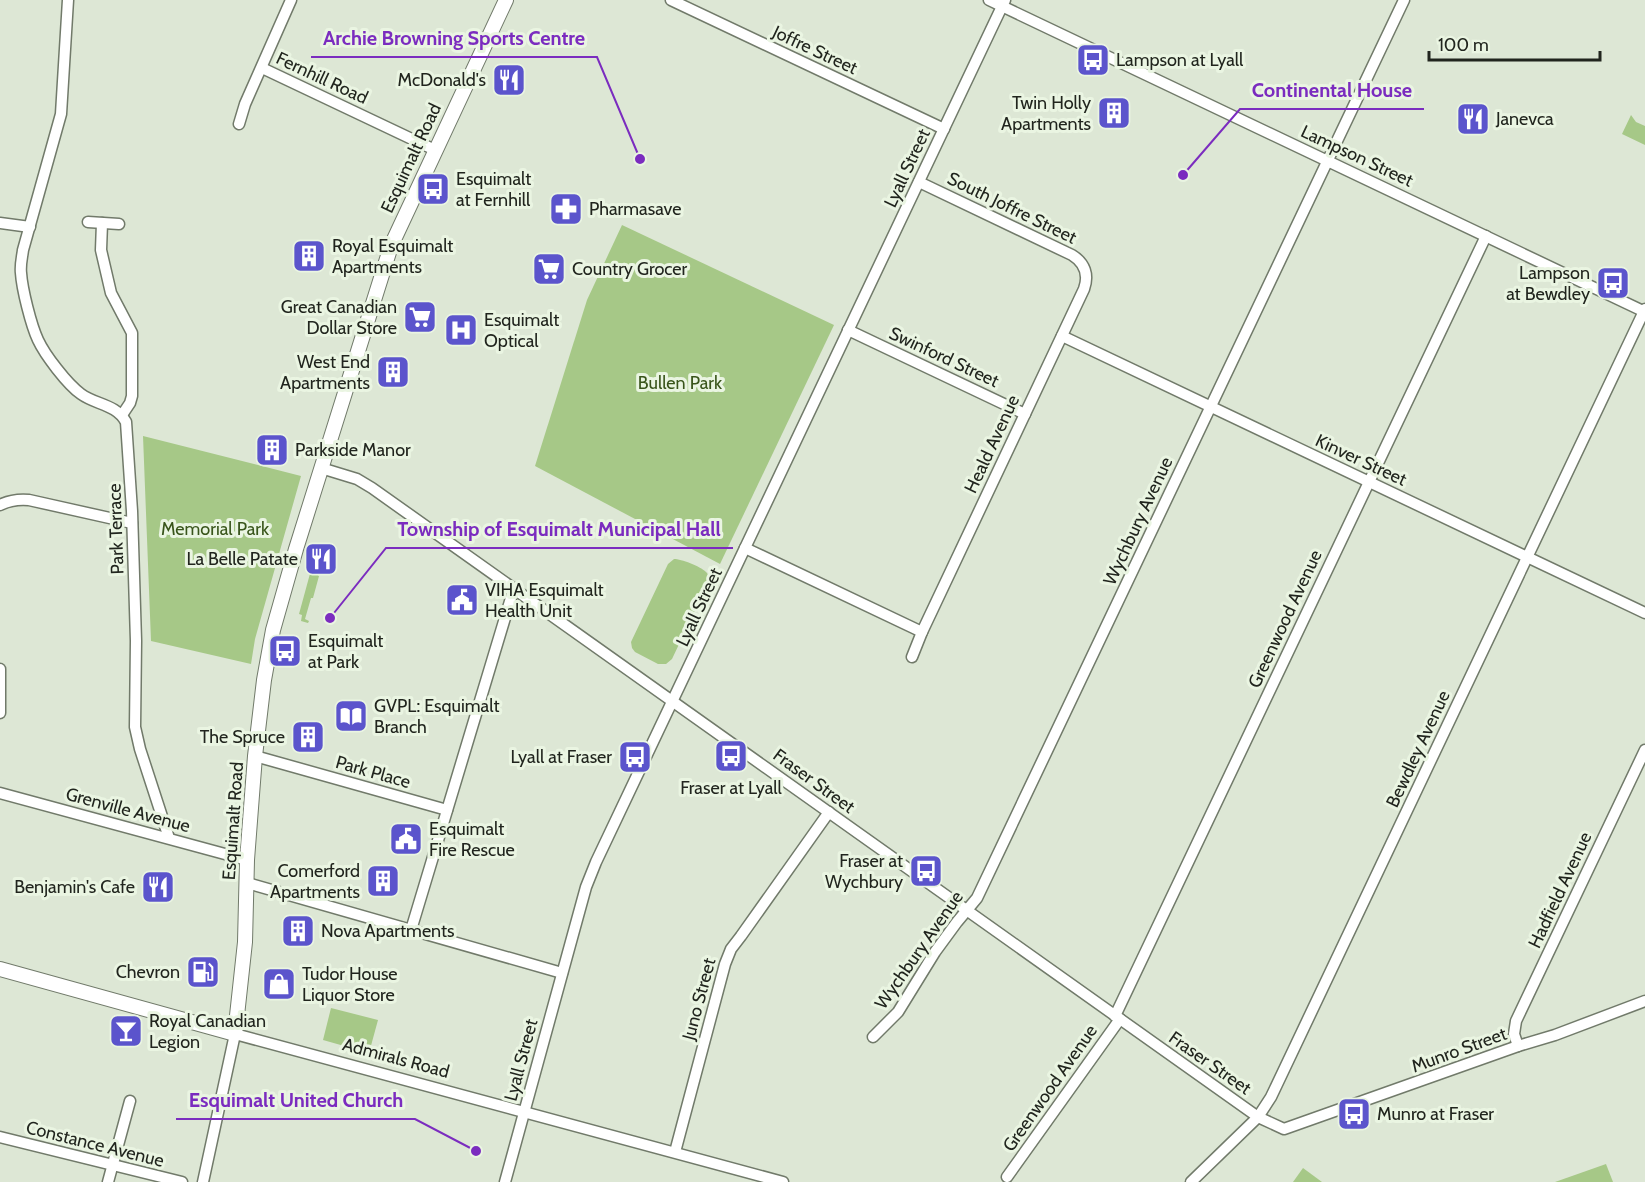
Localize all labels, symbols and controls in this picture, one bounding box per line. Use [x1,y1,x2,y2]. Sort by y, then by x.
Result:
callout: Archie Browning Sports Centre [311,19,597,57]
street label: Joffre Street [768,20,861,79]
scale bar [1429,24,1600,62]
text: Archie Browning Sports Centre [323,26,585,50]
text: 100 m [1438,34,1489,56]
bus stop icon: Lampson at Lyall [1075,42,1111,78]
street label: Fernhill Road [273,47,371,109]
place label: Lampson at Lyall [1116,49,1244,71]
restaurant icon: McDonald's [491,62,527,98]
place label: McDonald's [398,69,486,91]
callout: Continental House [1240,71,1424,109]
text: Continental House [1252,78,1412,102]
place label: Twin Holly Apartments [1001,92,1091,135]
building icon: Twin Holly Apartments [1096,95,1132,131]
street label: Esquimalt Road [376,100,446,216]
restaurant icon: Janevca [1455,101,1491,137]
place label: Janevca [1495,108,1554,130]
street label: Lampson Street [1297,120,1417,192]
street label: Lyall Street [879,125,935,211]
street label: South Joffre Street [944,167,1080,249]
place label: Esquimalt at Fernhill [456,168,531,211]
bus stop icon: Esquimalt at Fernhill [415,171,451,207]
pharmacy icon: Pharmasave [548,191,584,227]
place label: Pharmasave [589,198,681,220]
place label: Royal Esquimalt Apartments [332,235,453,278]
building icon: Royal Esquimalt Apartments [291,238,327,274]
supermarket icon: Country Grocer [531,251,567,287]
place label: Country Grocer [572,258,688,280]
place label: Lampson at Bewdley [1506,262,1590,305]
bus stop icon: Lampson at Bewdley [1595,265,1631,301]
place label: Great Canadian Dollar Store [281,296,397,339]
supermarket icon: Great Canadian Dollar Store [402,299,438,335]
place label: Esquimalt Optical [484,309,559,352]
hospital icon: Esquimalt Optical [443,312,479,348]
street label: Swinford Street [886,322,1002,392]
place label: West End Apartments [280,351,370,394]
building icon: West End Apartments [375,354,411,390]
park label: Bullen Park [638,372,723,394]
street label: Heald Avenue [960,392,1024,496]
street label: Kinver Street [1312,429,1410,491]
building icon: Parkside Manor [254,432,290,468]
place label: Parkside Manor [295,439,411,461]
street label: Wychbury Avenue [1099,453,1177,589]
street label: Park Terrace [103,483,129,575]
callout: Township of Esquimalt Municipal Hall [386,510,733,548]
text: Township of Esquimalt Municipal Hall [397,517,721,541]
park label: Memorial Park [161,518,270,540]
restaurant icon: La Belle Patate [303,541,339,577]
street label: Greenwood Avenue [1243,547,1327,691]
place label: La Belle Patate [186,548,298,570]
street label: Lyall Street [671,564,727,650]
place label: VIHA Esquimalt Health Unit [485,579,604,622]
public building icon: VIHA Esquimalt Health Unit [444,582,480,618]
place label: Esquimalt at Park [308,630,383,673]
bus stop icon: Esquimalt at Park [267,633,303,669]
street label: Bewdley Avenue [1381,687,1455,811]
place label: GVPL: Esquimalt Branch [374,695,499,738]
library icon: GVPL: Esquimalt Branch [333,698,369,734]
building icon: The Spruce [290,719,326,755]
place label: The Spruce [200,726,285,748]
bus stop icon: Fraser at Lyall [713,738,749,774]
bus stop icon: Lyall at Fraser [617,739,653,775]
street label: Fraser Street [769,744,859,818]
place label: Lyall at Fraser [510,746,612,768]
street label: Park Place [333,751,413,793]
street label: Esquimalt Road [218,761,248,881]
place label: Fraser at Lyall [680,777,783,799]
street label: Grenville Avenue [63,783,193,837]
place label: Esquimalt Fire Rescue [429,818,515,861]
public building icon: Esquimalt Fire Rescue [388,821,424,857]
street label: Hadfield Avenue [1524,829,1596,951]
place label: Fraser at Wychbury [825,850,903,893]
bus stop icon: Fraser at Wychbury [908,853,944,889]
place label: Comerford Apartments [270,860,360,903]
building icon: Comerford Apartments [365,863,401,899]
restaurant icon: Benjamin's Cafe [140,869,176,905]
place label: Benjamin's Cafe [14,876,135,898]
street label: Wychbury Avenue [870,887,968,1013]
building icon: Nova Apartments [280,913,316,949]
place label: Nova Apartments [321,920,455,942]
fuel station icon: Chevron [185,954,221,990]
street label: Juno Street [677,956,721,1043]
place label: Chevron [116,961,180,983]
place label: Tudor House Liquor Store [302,963,398,1006]
shop icon: Tudor House Liquor Store [261,966,297,1002]
place label: Royal Canadian Legion [149,1010,266,1053]
bar icon: Royal Canadian Legion [108,1013,144,1049]
street label: Lyall Street [499,1017,543,1103]
street label: Greenwood Avenue [998,1020,1102,1156]
street label: Munro Street [1408,1023,1510,1077]
street label: Fraser Street [1165,1027,1255,1099]
street label: Admirals Road [340,1033,452,1083]
callout: Esquimalt United Church [176,1081,415,1119]
text: Esquimalt United Church [189,1088,403,1112]
bus stop icon: Munro at Fraser [1336,1096,1372,1132]
place label: Munro at Fraser [1377,1103,1494,1125]
street label: Constance Avenue [24,1116,166,1172]

